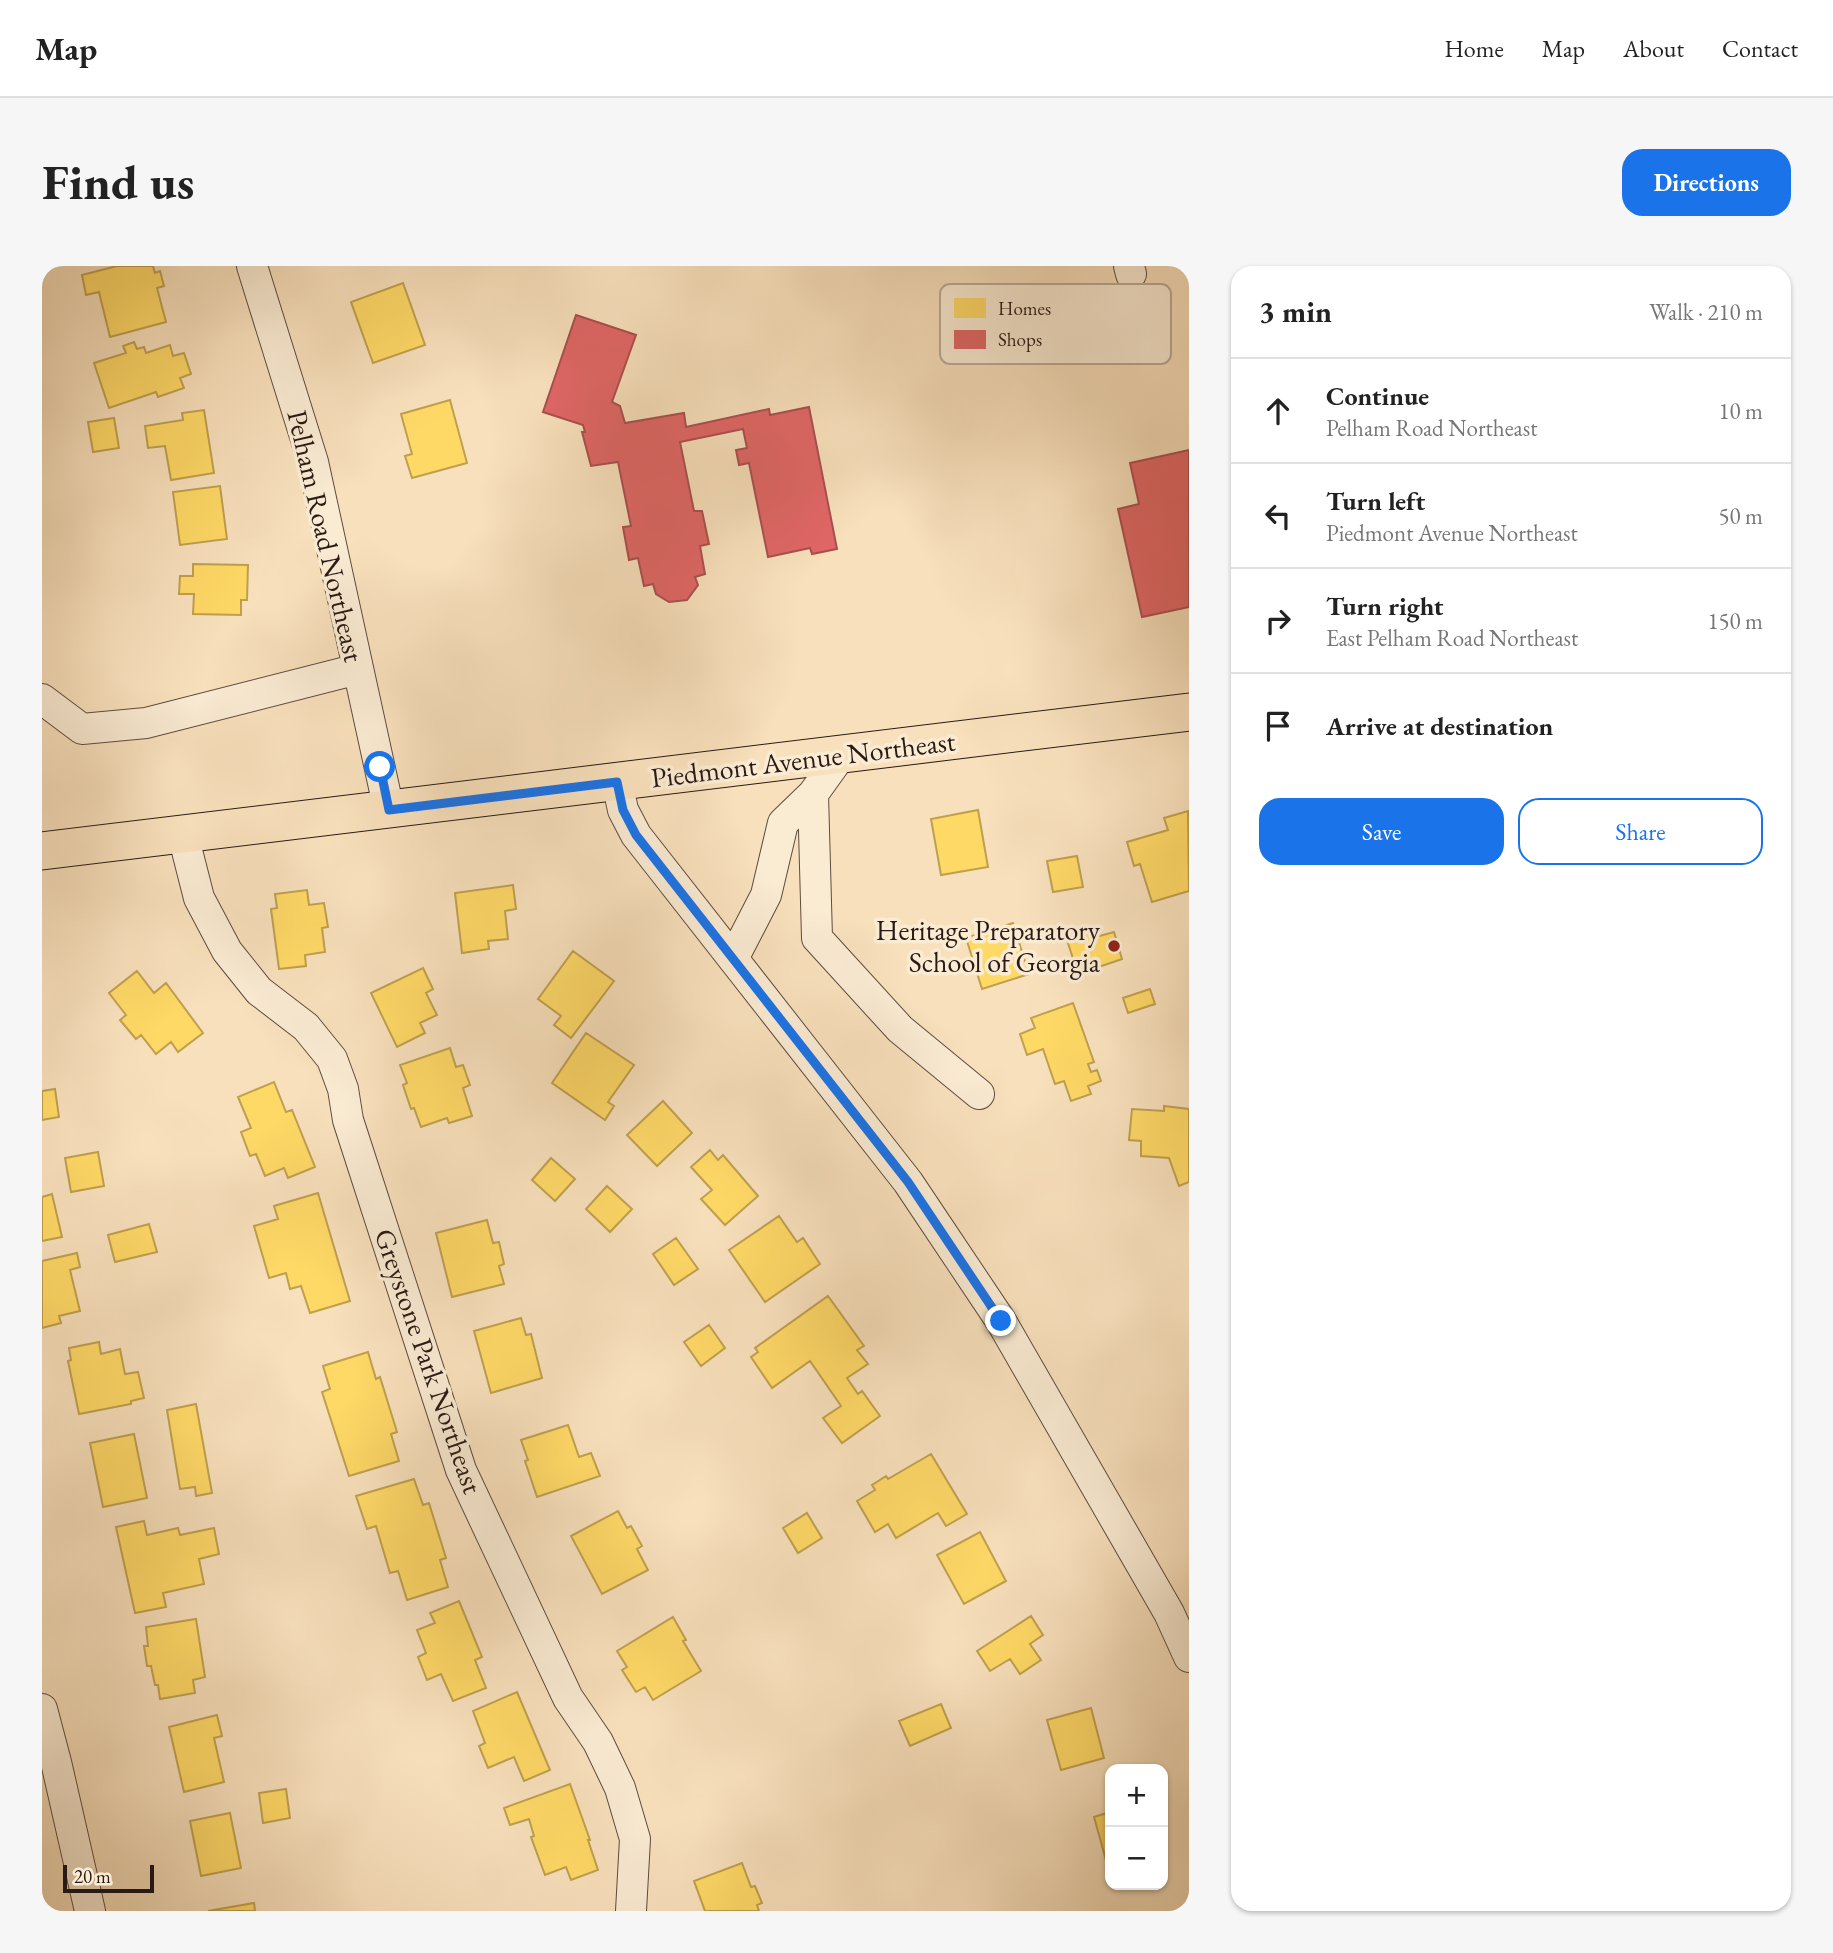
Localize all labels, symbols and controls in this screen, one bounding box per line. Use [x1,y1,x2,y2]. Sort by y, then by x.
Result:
text: Map [35,27,97,70]
text: Home [1444,33,1504,64]
text: Map [1542,33,1585,64]
text: About [1623,33,1684,64]
text: Contact [1722,33,1798,64]
button: Directions [1622,149,1791,216]
text: Find us [42,150,194,214]
legend [940,284,1171,364]
text: 3 min [1259,292,1332,331]
text: Homes [998,296,1051,321]
text: Walk · 210 m [1649,297,1763,327]
text: Shops [998,327,1042,352]
text: Continue [1326,379,1429,413]
icon: ahead [1259,392,1297,430]
text: 10 m [1718,396,1763,426]
street label: Pelham Road Northeast [280,407,373,666]
text: Pelham Road Northeast [1326,413,1537,443]
text: Turn left [1326,484,1425,518]
icon: left [1259,497,1297,535]
text: 50 m [1718,501,1763,531]
text: Piedmont Avenue Northeast [1326,518,1578,548]
text: Turn right [1326,589,1444,623]
icon: right [1259,602,1297,640]
text: 150 m [1707,606,1763,636]
text: East Pelham Road Northeast [1326,623,1578,653]
icon: arrive [1259,707,1297,745]
text: Arrive at destination [1326,709,1553,743]
street label: Piedmont Avenue Northeast [649,722,957,796]
route start [364,751,395,782]
button: Save [1259,798,1504,865]
button: Share [1518,798,1763,865]
place label: Heritage Preparatory School of Georgia [876,912,1101,980]
marker: Heritage Preparatory School of Georgia [1106,938,1122,954]
street label: Greystone Park Northeast [367,1224,491,1498]
route end [985,1305,1016,1336]
map controls [1105,1764,1168,1890]
button: + [1105,1764,1168,1827]
button: − [1105,1827,1168,1890]
scale bar [63,1862,154,1894]
text: 20 m [74,1864,111,1889]

